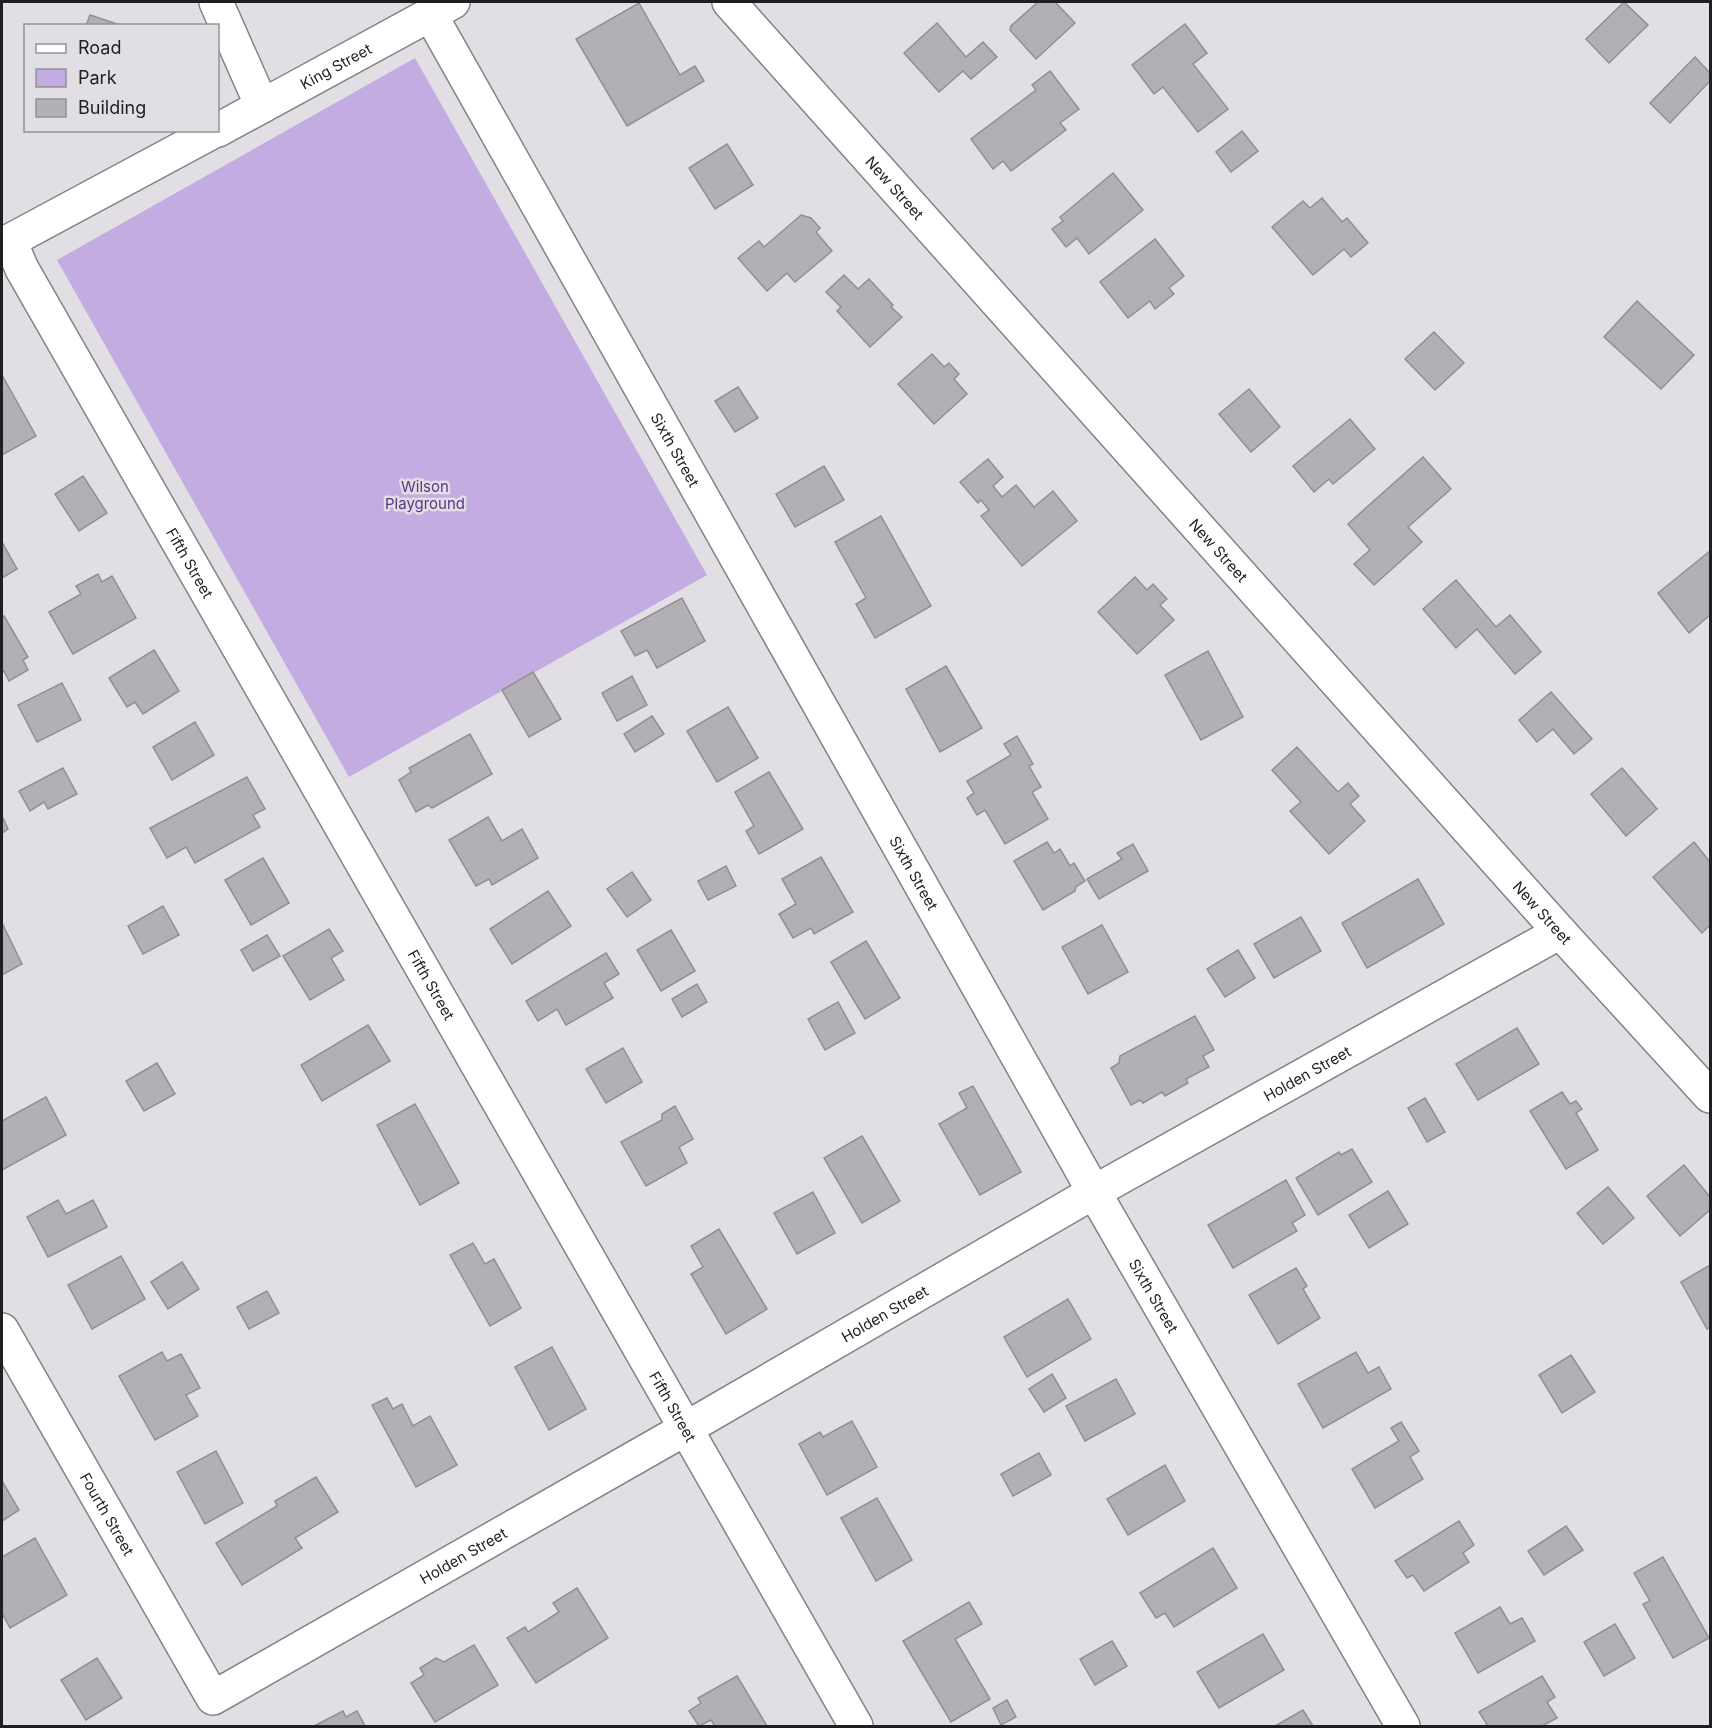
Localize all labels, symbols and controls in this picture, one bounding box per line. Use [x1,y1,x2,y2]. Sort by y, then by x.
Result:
legend [24,24,219,132]
text: Road [78,37,121,58]
street label: King Street [297,39,375,93]
text: Park [78,67,117,88]
text: Building [78,97,146,118]
street label: New Street [862,152,928,223]
street label: Sixth Street [647,409,704,490]
park label: Wilson Playground [385,477,465,513]
street label: New Street [1185,514,1252,586]
street label: Fifth Street [163,524,218,601]
street label: Sixth Street [886,833,943,913]
street label: New Street [1509,877,1576,948]
street label: Fifth Street [404,946,459,1023]
street label: Holden Street [1260,1041,1354,1105]
street label: Sixth Street [1125,1255,1183,1336]
street label: Holden Street [838,1281,931,1346]
street label: Fifth Street [645,1368,701,1445]
street label: Fourth Street [76,1469,139,1559]
street label: Holden Street [416,1523,510,1588]

